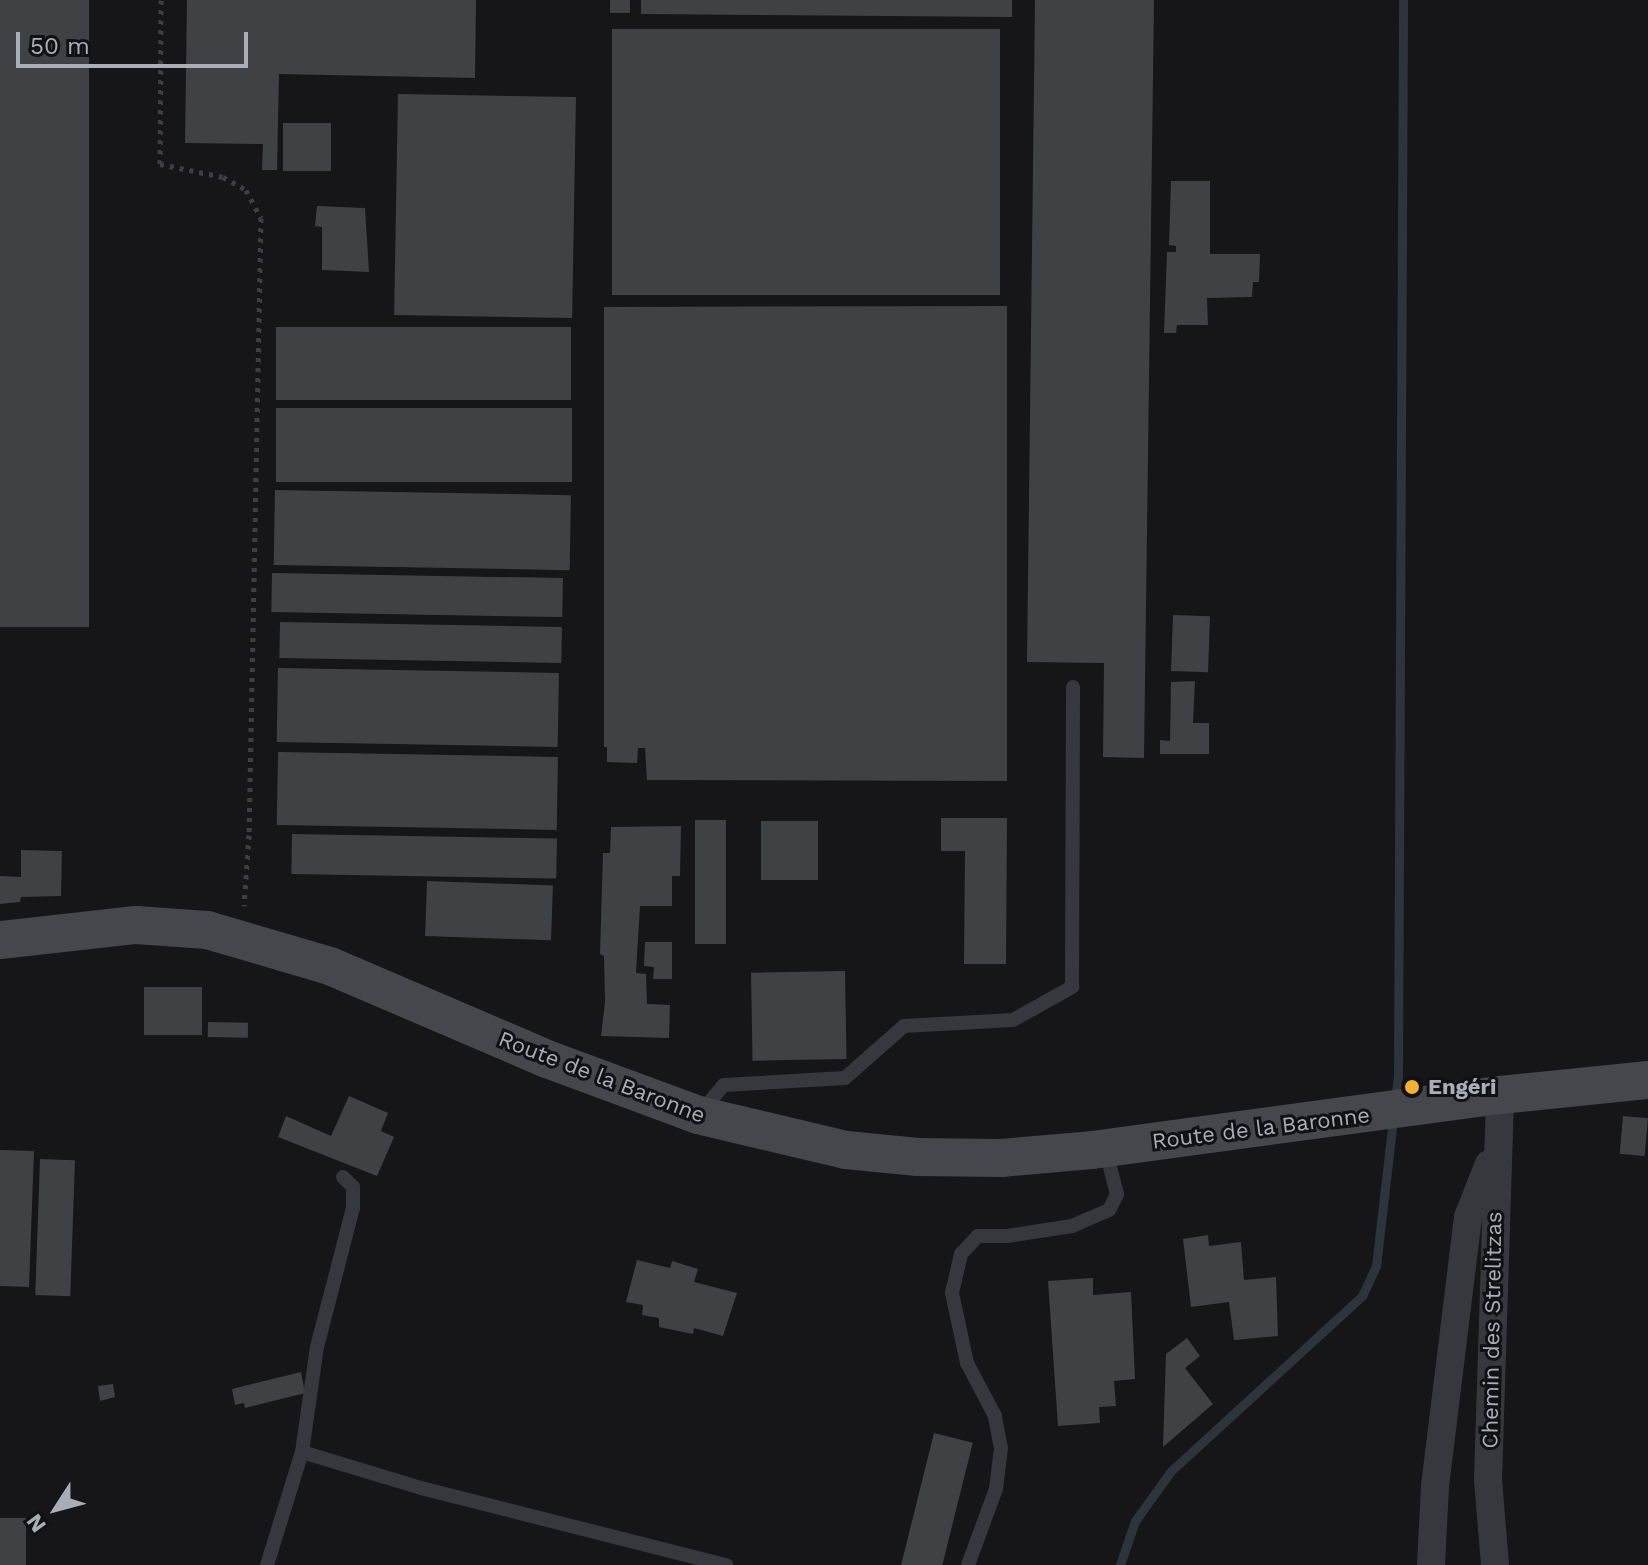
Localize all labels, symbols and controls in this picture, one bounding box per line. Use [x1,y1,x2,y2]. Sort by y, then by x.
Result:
scale bar [20,16,252,66]
text: 50 m [30,32,90,60]
street label: Route de la Baronne [495,1025,709,1129]
place label: Engéri [1428,1074,1496,1100]
marker: Engéri [1403,1078,1421,1096]
street label: Route de la Baronne [1150,1102,1372,1154]
street label: Chemin des Strelitzas [1477,1211,1507,1449]
north arrow [16,1469,96,1549]
text: N [21,1509,51,1537]

